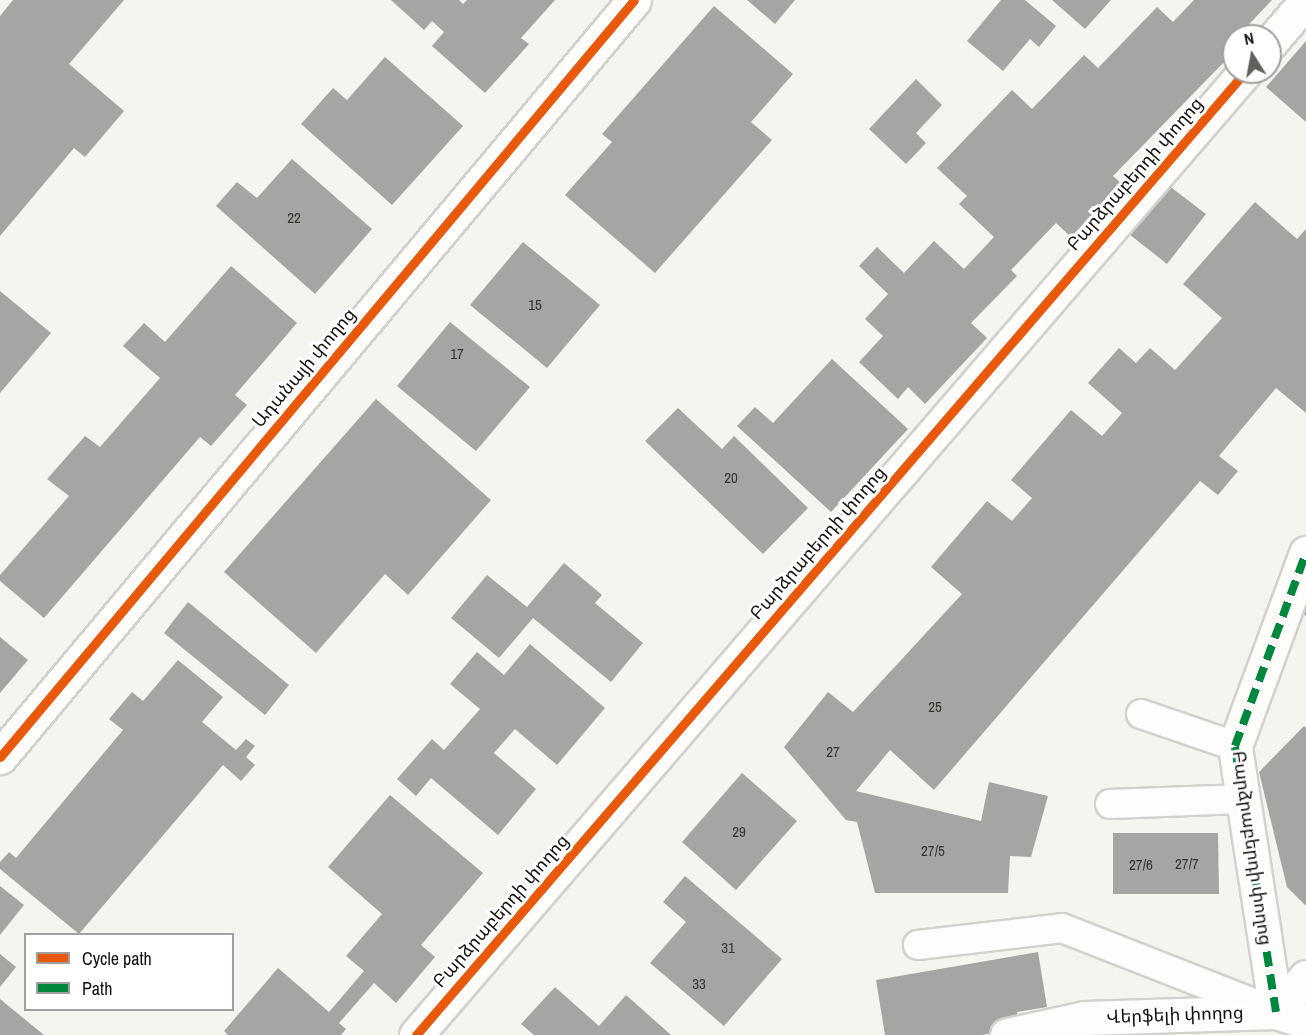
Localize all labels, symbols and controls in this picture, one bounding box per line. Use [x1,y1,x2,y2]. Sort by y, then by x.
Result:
north arrow [1222,24,1282,84]
text: N [1242,27,1256,50]
street label: Բարձրաբերդի փողոց [1063,93,1207,255]
house number: 22 [287,209,301,227]
house number: 15 [528,296,542,314]
street label: Ադանայի փողոց [248,304,360,432]
house number: 17 [450,345,464,363]
street label: Բարձրաբերդի փողոց [746,462,890,624]
house number: 20 [724,469,738,487]
house number: 25 [928,698,942,716]
house number: 27 [826,743,840,761]
street label: Բարձրաբերդի փողոց [1228,749,1276,947]
house number: 29 [732,823,746,841]
street label: Բարձրաբերդի փողոց [429,830,573,992]
house number: 27/5 [921,842,945,860]
house number: 27/7 [1175,855,1199,873]
house number: 27/6 [1129,856,1153,874]
legend [24,933,234,1011]
house number: 31 [721,939,735,957]
text: Cycle path [82,946,152,971]
house number: 33 [692,975,706,993]
text: Path [82,976,112,1001]
street label: Վերֆելի փողոց [1106,1002,1244,1028]

